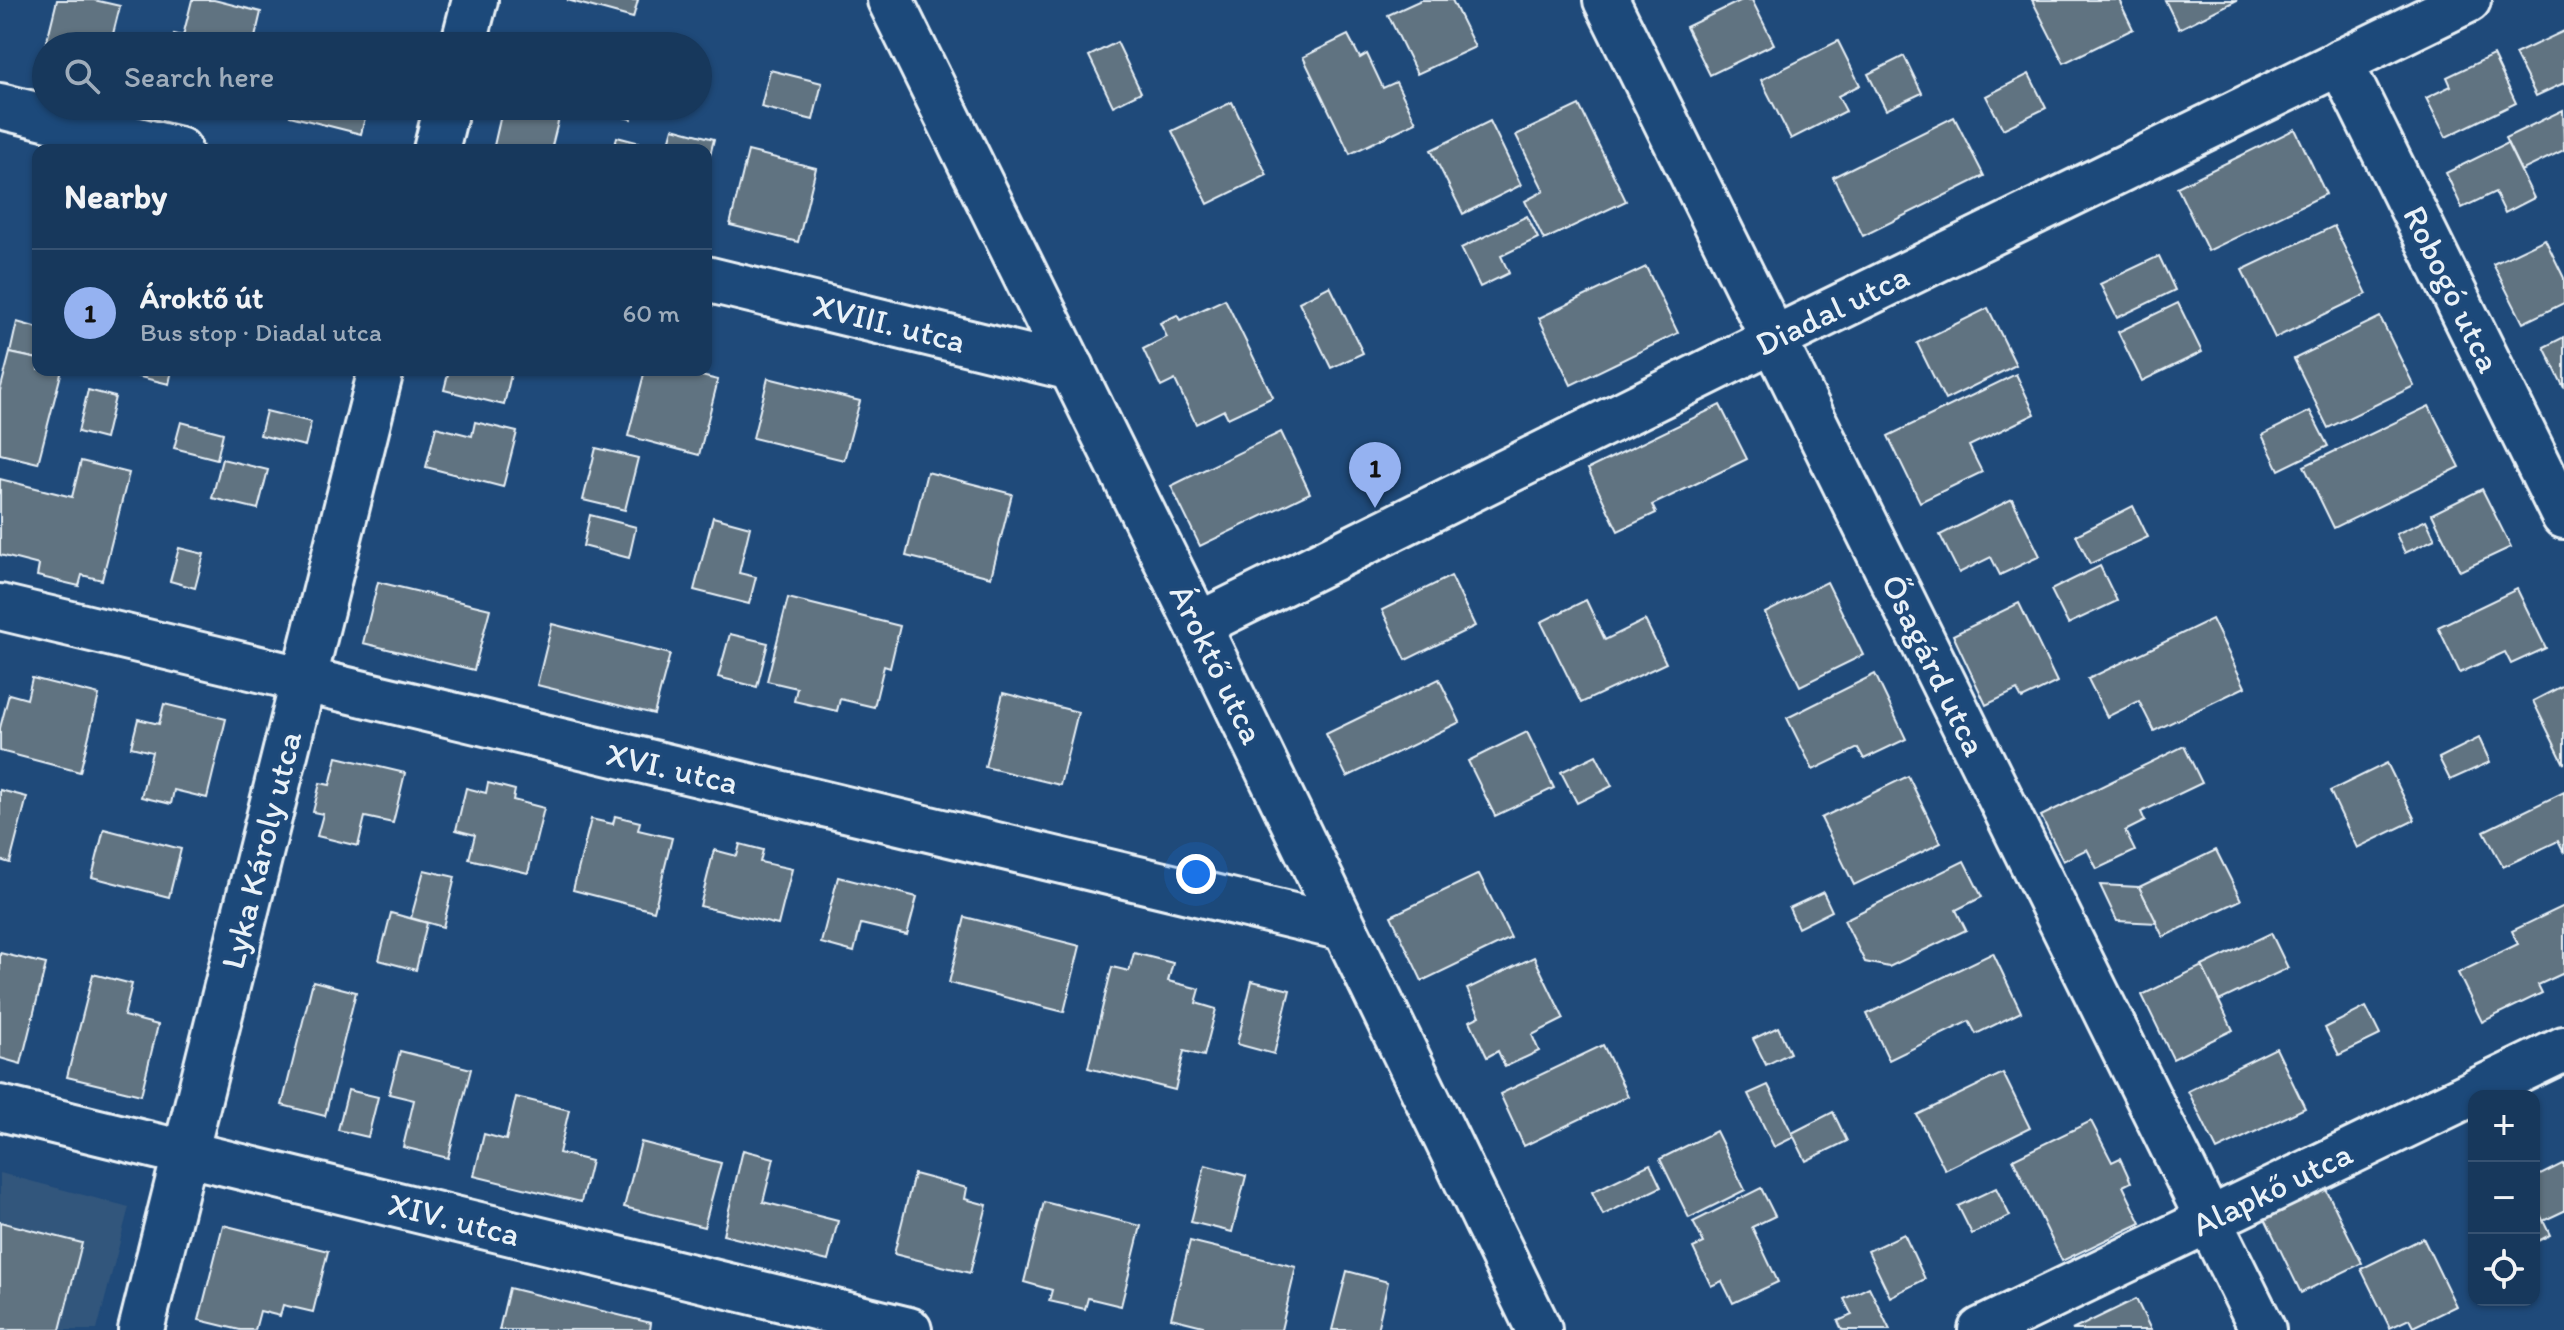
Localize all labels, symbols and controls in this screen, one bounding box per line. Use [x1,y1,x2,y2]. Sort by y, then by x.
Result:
search box [32,32,712,120]
icon: search [60,54,104,98]
text: Search here [124,58,274,95]
text: Nearby [64,176,167,217]
street label: Robogó utca [2394,199,2510,379]
street label: Diadal utca [1748,255,1916,365]
text: Ároktő út [140,279,263,316]
street label: XVIII. utca [808,284,970,362]
text: 1 [84,297,96,329]
text: 60 m [623,297,680,329]
text: Bus stop · Diadal utca [140,316,382,348]
pin: 1 [1349,442,1401,508]
street label: Ősagárd utca [1872,567,1996,763]
street label: Ároktő utca [1161,577,1273,751]
street label: Lyka Károly utca [212,727,310,973]
street label: XVI. utca [602,733,742,803]
your location [1176,854,1216,894]
map controls [2468,1090,2540,1306]
button: + [2468,1090,2540,1162]
street label: Alapkő utca [2185,1132,2359,1245]
button: − [2468,1162,2540,1234]
street label: XIV. utca [384,1183,524,1255]
button: locate [2468,1234,2540,1306]

